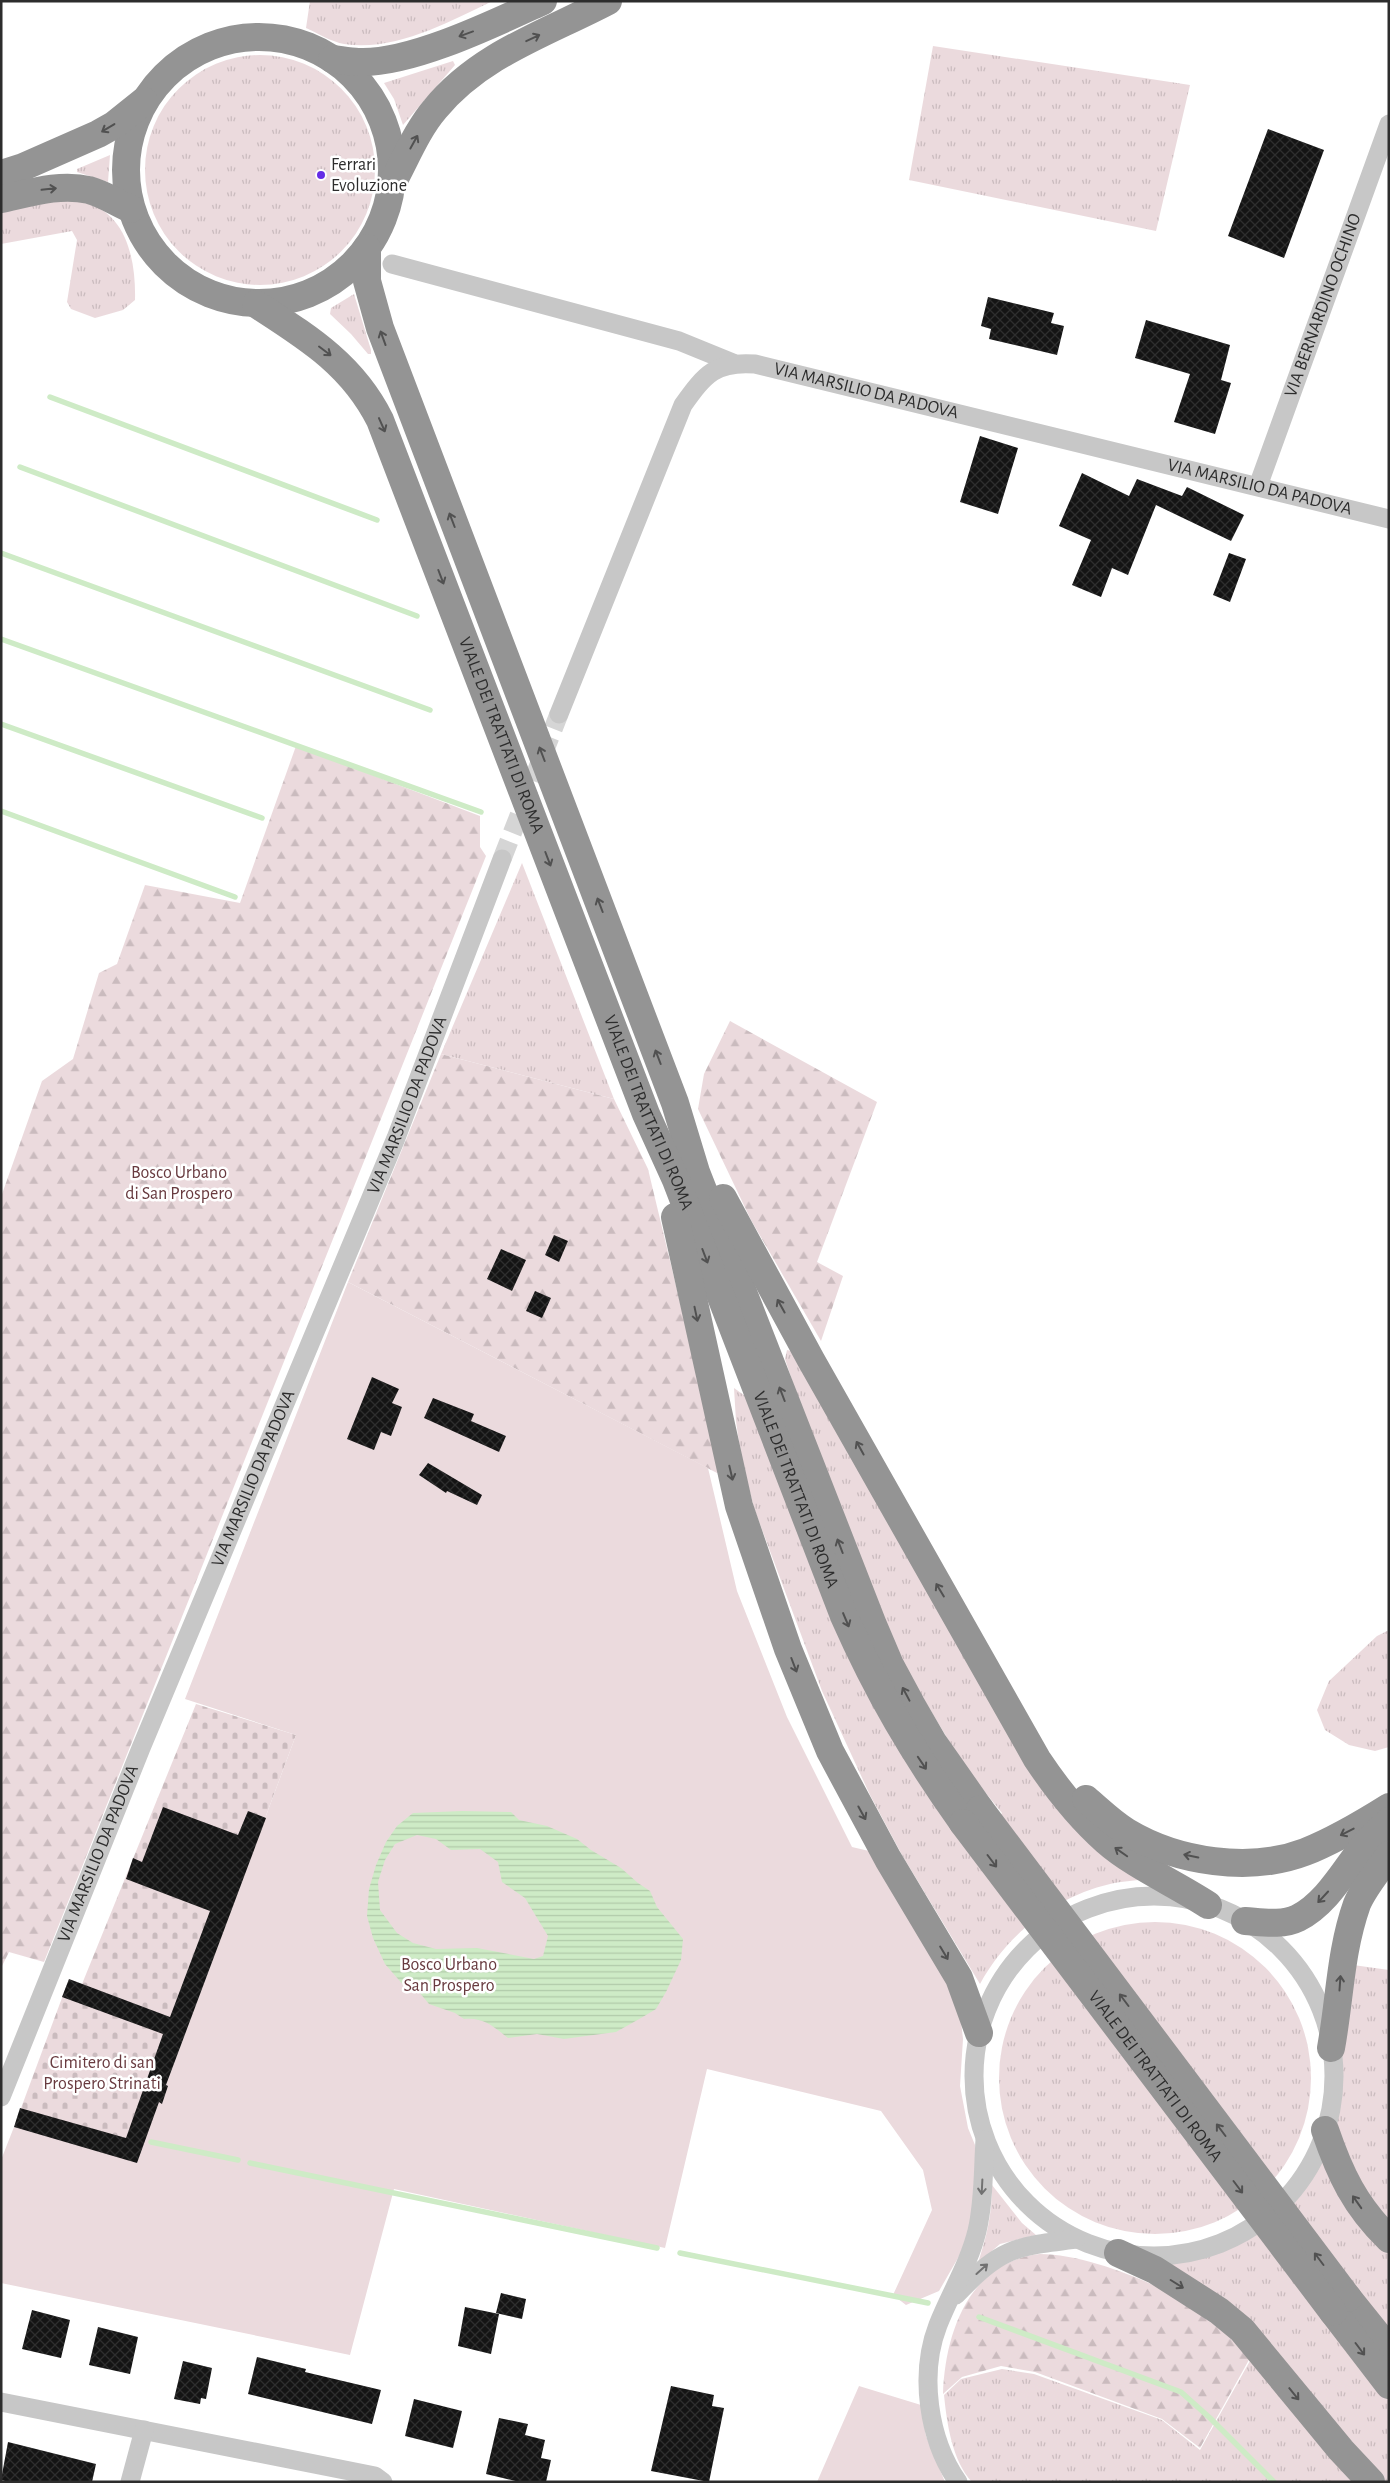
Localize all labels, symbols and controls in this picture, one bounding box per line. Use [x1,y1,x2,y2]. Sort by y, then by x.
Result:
one-way arrow [459,30,474,39]
one-way arrow [525,33,540,42]
one-way arrow [102,123,116,133]
one-way arrow [409,135,419,150]
place label: Ferrari Evoluzione [331,156,407,195]
marker: Ferrari Evoluzione [315,169,327,181]
one-way arrow [41,184,57,194]
street label: VIA BERNARDINO OCHINO [1282,211,1365,400]
one-way arrow [378,330,387,346]
one-way arrow [318,346,331,357]
street label: VIA MARSILIO DA PADOVA [772,360,961,423]
one-way arrow [378,417,388,432]
street label: VIA MARSILIO DA PADOVA [1165,456,1354,519]
one-way arrow [447,513,456,528]
one-way arrow [437,568,446,584]
street label: VIALE DEI TRATTATI DI ROMA [455,635,547,837]
one-way arrow [537,746,546,762]
one-way arrow [544,851,553,867]
one-way arrow [595,898,604,913]
street label: VIA MARSILIO DA PADOVA [365,1013,451,1197]
street label: VIALE DEI TRATTATI DI ROMA [600,1013,696,1213]
one-way arrow [653,1050,662,1065]
park label: Bosco Urbano di San Prospero [125,1164,233,1203]
one-way arrow [701,1248,710,1263]
one-way arrow [776,1299,786,1314]
one-way arrow [692,1306,701,1322]
street label: VIA MARSILIO DA PADOVA [209,1387,299,1569]
one-way arrow [777,1387,787,1402]
street label: VIALE DEI TRATTATI DI ROMA [749,1389,842,1591]
one-way arrow [855,1441,865,1456]
one-way arrow [727,1464,736,1480]
one-way arrow [835,1539,844,1554]
one-way arrow [935,1583,945,1597]
one-way arrow [841,1612,851,1627]
one-way arrow [790,1657,799,1672]
one-way arrow [901,1687,911,1702]
one-way arrow [916,1756,927,1770]
street label: VIA MARSILIO DA PADOVA [55,1762,142,1945]
one-way arrow [857,1805,867,1820]
one-way arrow [1340,1828,1355,1837]
one-way arrow [1114,1847,1128,1857]
one-way arrow [1183,1850,1199,1860]
one-way arrow [987,1854,998,1867]
one-way arrow [1317,1891,1329,1903]
one-way arrow [940,1945,950,1959]
park label: Bosco Urbano San Prospero [401,1956,497,1995]
one-way arrow [1335,1975,1344,1991]
street label: VIALE DEI TRATTATI DI ROMA [1085,1988,1225,2166]
one-way arrow [1118,1994,1129,2007]
park label: Cimitero di san Prospero Strinati [43,2054,161,2093]
one-way arrow [1216,2124,1227,2137]
one-way arrow [977,2179,986,2195]
one-way arrow [1232,2180,1243,2193]
one-way arrow [1352,2195,1362,2209]
one-way arrow [1314,2252,1324,2266]
one-way arrow [976,2263,988,2275]
one-way arrow [1169,2279,1183,2289]
one-way arrow [1355,2342,1366,2355]
one-way arrow [1289,2387,1300,2400]

